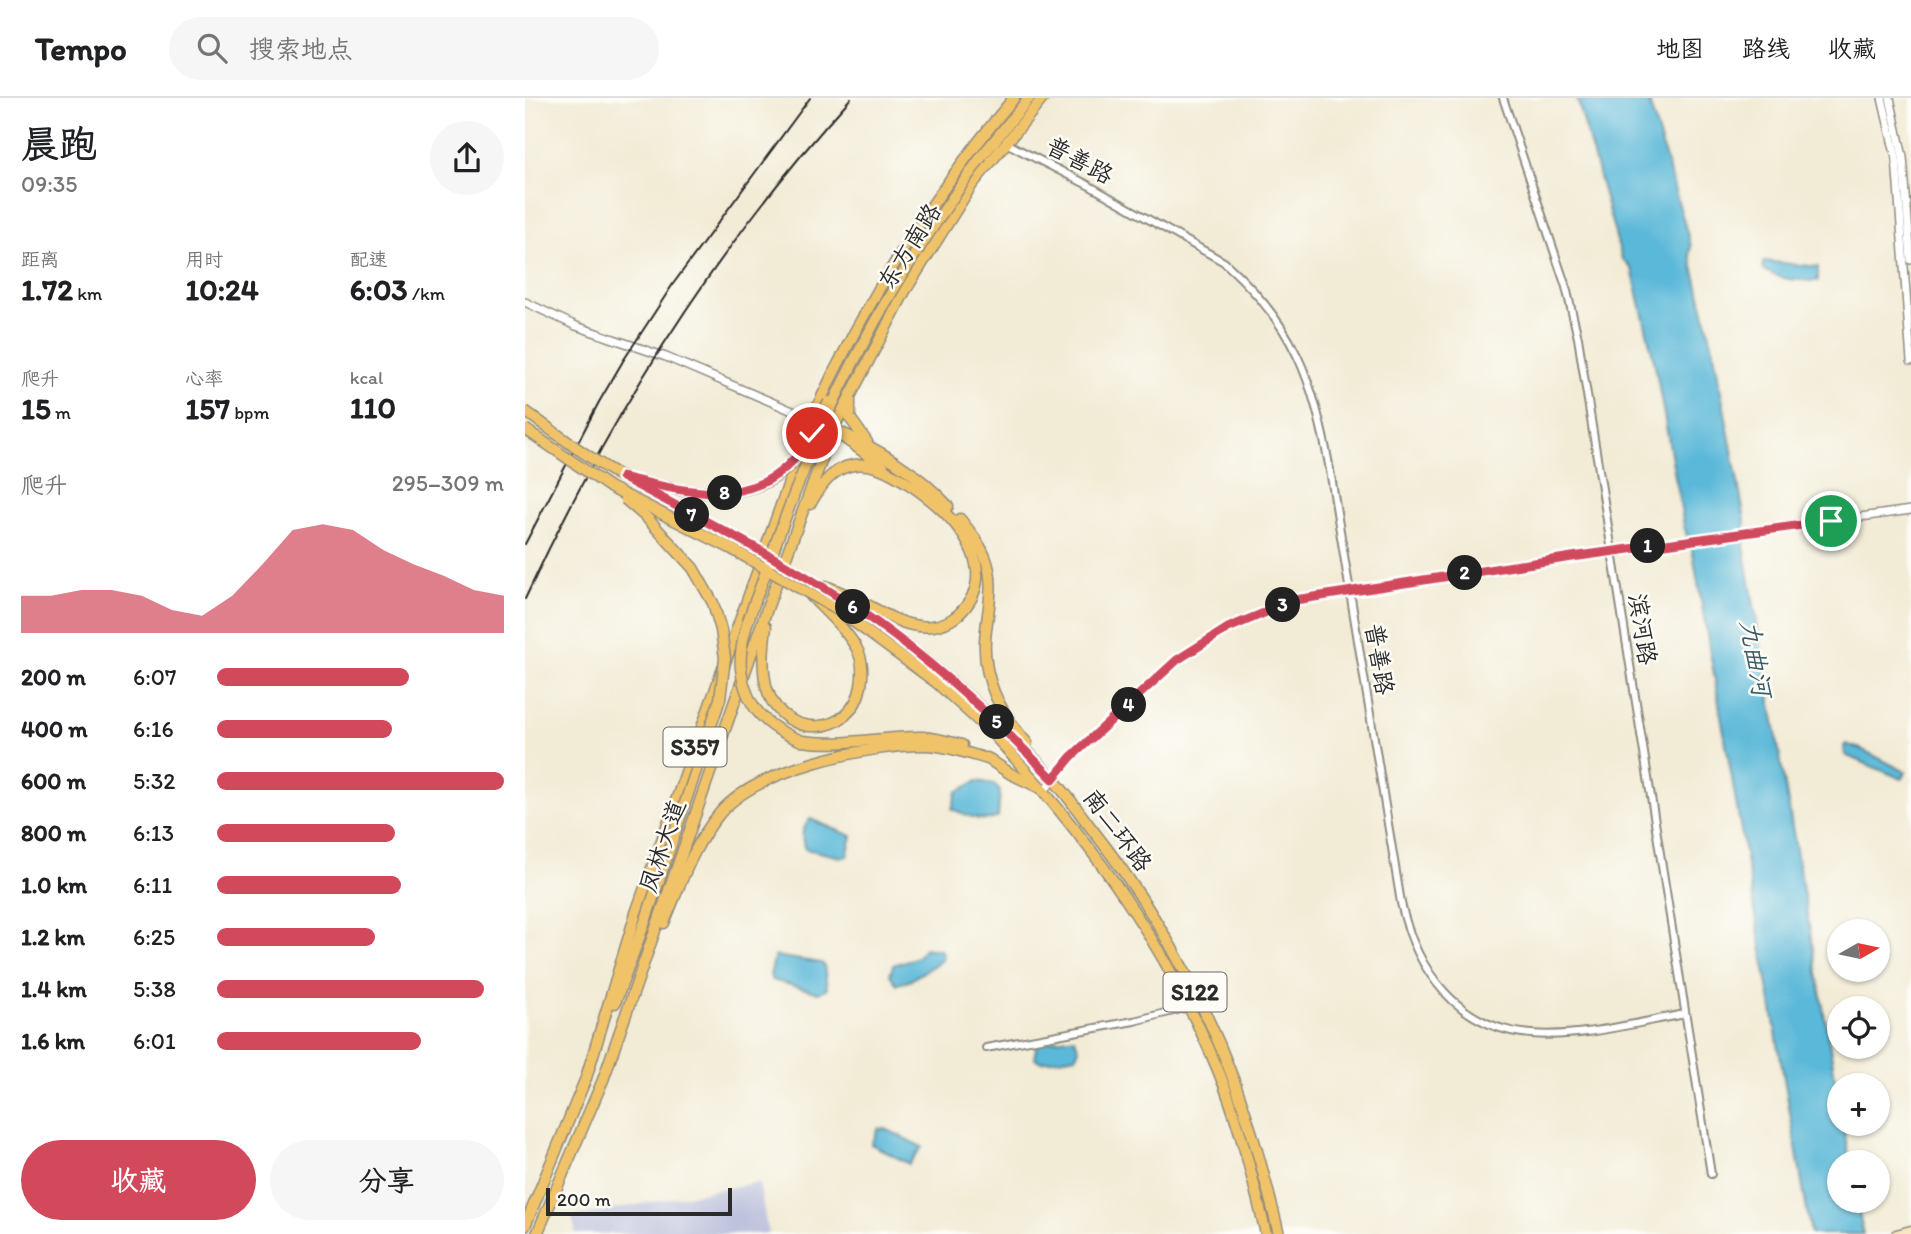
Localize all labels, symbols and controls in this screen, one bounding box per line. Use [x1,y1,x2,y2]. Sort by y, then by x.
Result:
search box [169,17,659,80]
text: Tempo [35,29,127,68]
icon: search [193,29,231,67]
text: 搜索地点 [249,33,353,65]
text: 地图 [1656,34,1704,63]
text: 路线 [1742,34,1790,63]
text: 收藏 [1828,34,1876,63]
text: 晨跑 [21,121,97,167]
button: share [430,121,504,195]
street label: 普善路 [1041,130,1119,190]
text: 09:35 [21,170,77,198]
street label: 东方南路 [871,198,947,294]
text: 距离 [21,248,59,271]
text: 用时 [185,248,223,271]
text: 配速 [350,248,388,271]
text: 1.72 [21,271,73,308]
text: 10:24 [185,271,259,308]
text: 6:03 [350,271,408,308]
text: km [73,282,102,305]
text: /km [408,282,445,305]
text: kcal [350,366,383,389]
text: 爬升 [21,367,59,390]
text: 心率 [185,367,223,390]
text: 110 [350,389,396,426]
text: 15 [21,390,51,427]
text: 157 [185,390,230,427]
text: m [51,401,71,424]
text: bpm [230,401,269,424]
pin [782,403,842,463]
icon: check [793,414,831,452]
text: 295–309 m [392,469,504,497]
text: 爬升 [21,471,67,499]
pin: 8 [707,476,743,510]
text: 8 [719,481,730,504]
pin [1801,491,1861,551]
pin: 7 [675,498,709,532]
icon: arrive [1812,502,1850,540]
text: 7 [687,503,696,526]
pin: 1 [1631,528,1665,564]
text: 1 [1643,534,1652,557]
pin: 2 [1447,556,1483,590]
text: 2 [1460,561,1470,584]
pin: 3 [1265,588,1301,622]
pin: 6 [835,589,871,624]
street label: 滨河路 [1623,591,1663,667]
text: 3 [1277,593,1288,616]
text: 6 [847,595,858,618]
water label: 九曲河 [1733,617,1779,703]
street label: 普善路 [1360,621,1400,697]
text: 200 m [21,663,86,691]
text: 6:07 [133,663,176,691]
pin: 4 [1111,688,1147,722]
text: 4 [1123,693,1134,716]
pin: 5 [979,704,1015,740]
text: 5 [992,710,1001,733]
text: 400 m [21,715,88,743]
text: 6:16 [133,715,174,743]
road number: S357 [663,727,727,766]
text: 600 m [21,767,86,795]
text: 5:32 [133,767,175,795]
street label: 南二环路 [1078,783,1158,877]
street label: 凤林大道 [633,796,691,896]
text: 800 m [21,819,86,847]
text: 6:13 [133,819,174,847]
text: 1.0 km [21,871,87,899]
text: 6:11 [133,871,172,899]
north arrow [1827,919,1890,982]
map controls [1827,919,1890,1213]
text: 1.2 km [21,923,85,951]
text: 6:25 [133,923,175,951]
road number: S122 [1163,972,1227,1012]
text: 1.4 km [21,975,87,1003]
text: 5:38 [133,975,176,1003]
button: locate [1827,996,1890,1059]
text: 1.6 km [21,1027,85,1055]
text: 6:01 [133,1027,176,1055]
button: + [1827,1073,1890,1136]
button: 收藏 [21,1140,256,1220]
button: 分享 [270,1140,504,1220]
button: − [1827,1150,1890,1213]
scale bar [546,1185,731,1217]
text: 200 m [557,1188,611,1211]

